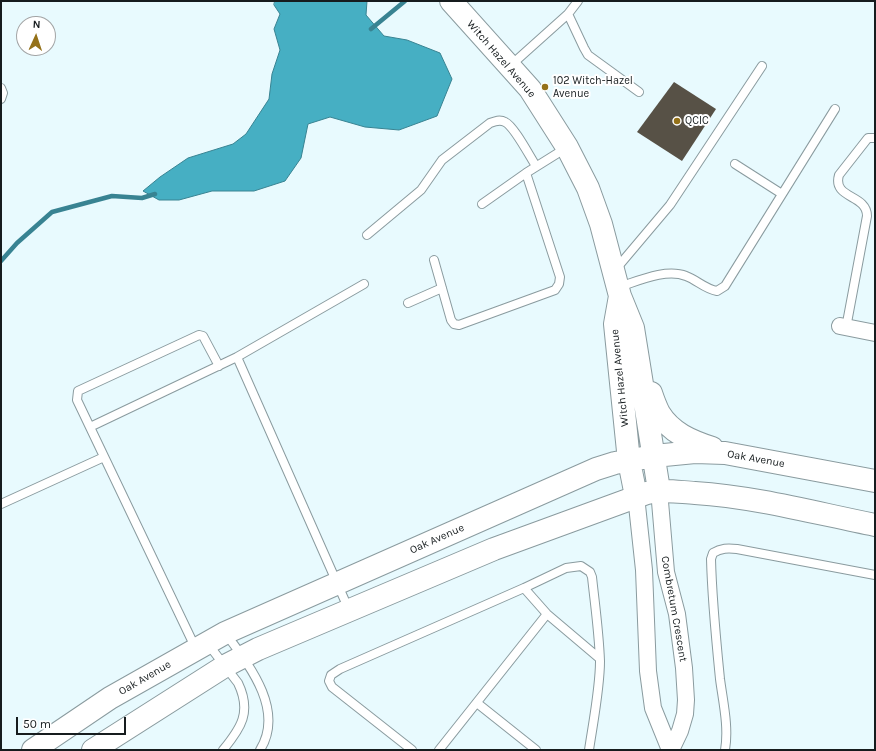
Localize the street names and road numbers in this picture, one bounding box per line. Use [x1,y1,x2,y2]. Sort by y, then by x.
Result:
street label: Witch Hazel Avenue [464,18,538,100]
street label: Witch Hazel Avenue [608,328,632,428]
street label: Oak Avenue [726,447,786,471]
street label: Oak Avenue [408,521,466,557]
street label: Combretum Crescent [658,555,690,663]
street label: Oak Avenue [117,658,173,698]

